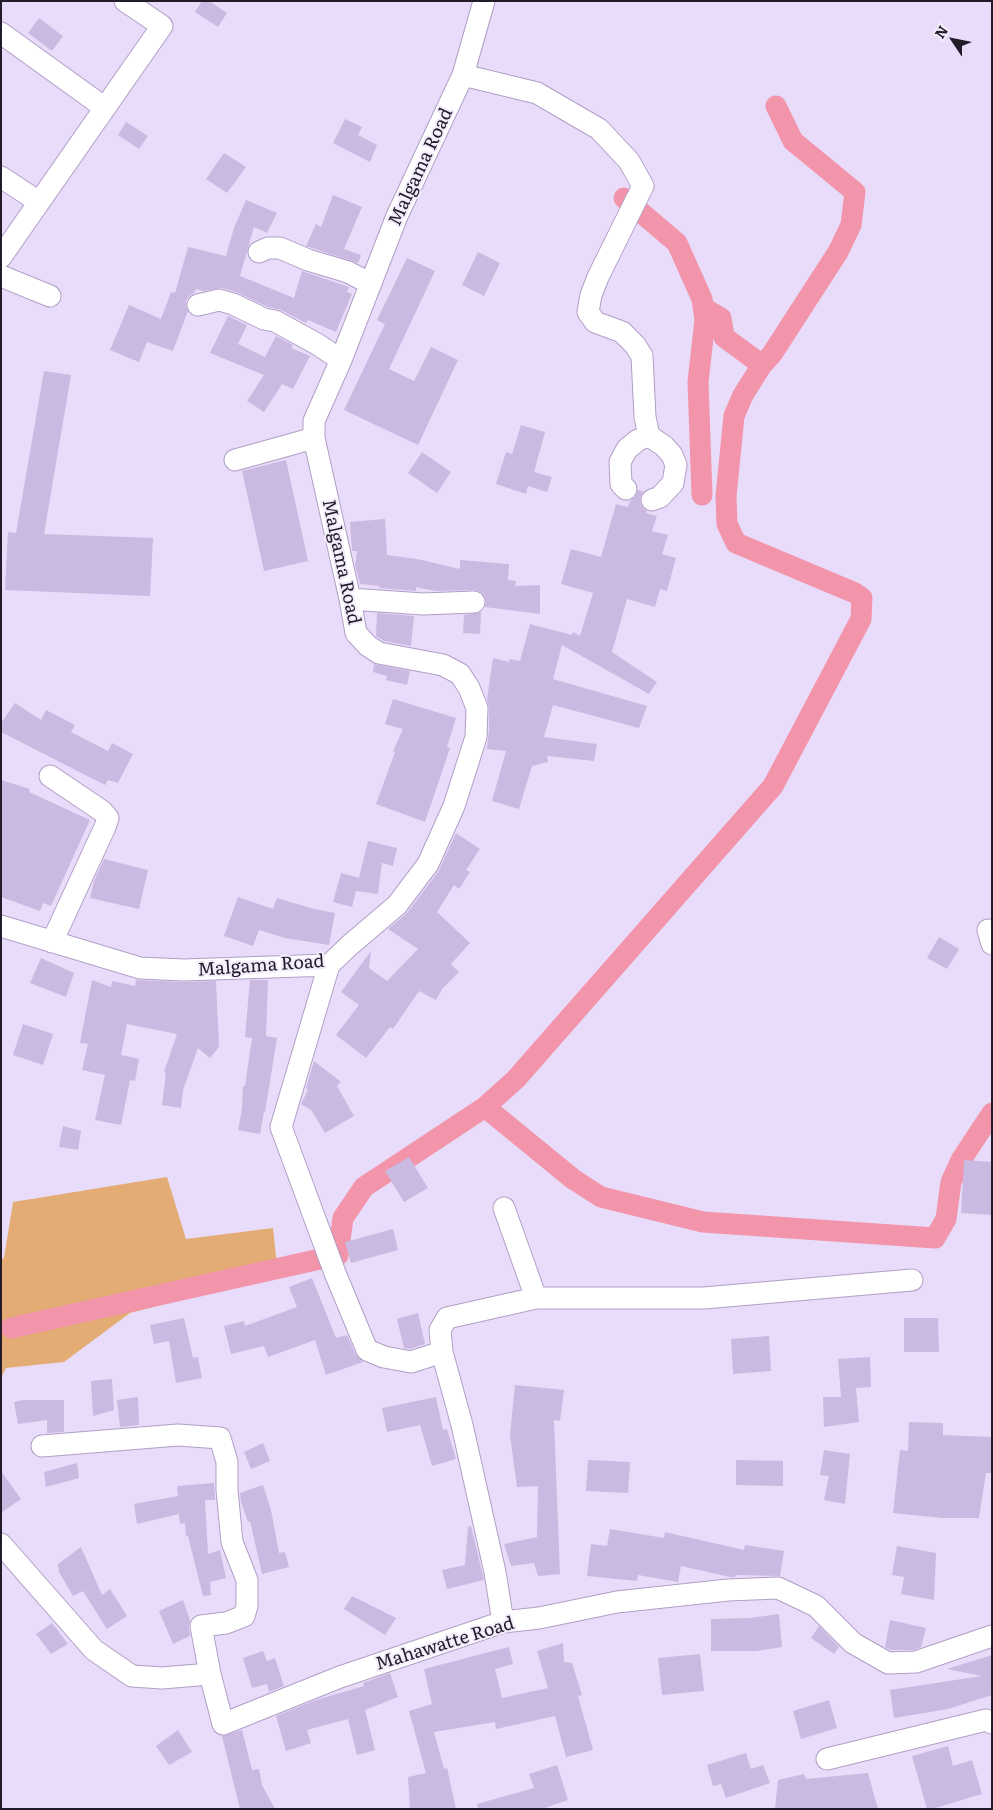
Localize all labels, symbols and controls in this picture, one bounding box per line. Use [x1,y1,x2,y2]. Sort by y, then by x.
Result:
north arrow [928,15,978,65]
text: N [929,21,952,42]
street label: Malgama Road [384,105,458,229]
street label: Malgama Road [317,498,365,626]
street label: Malgama Road [197,951,325,981]
street label: Mahawatte Road [373,1613,517,1675]

